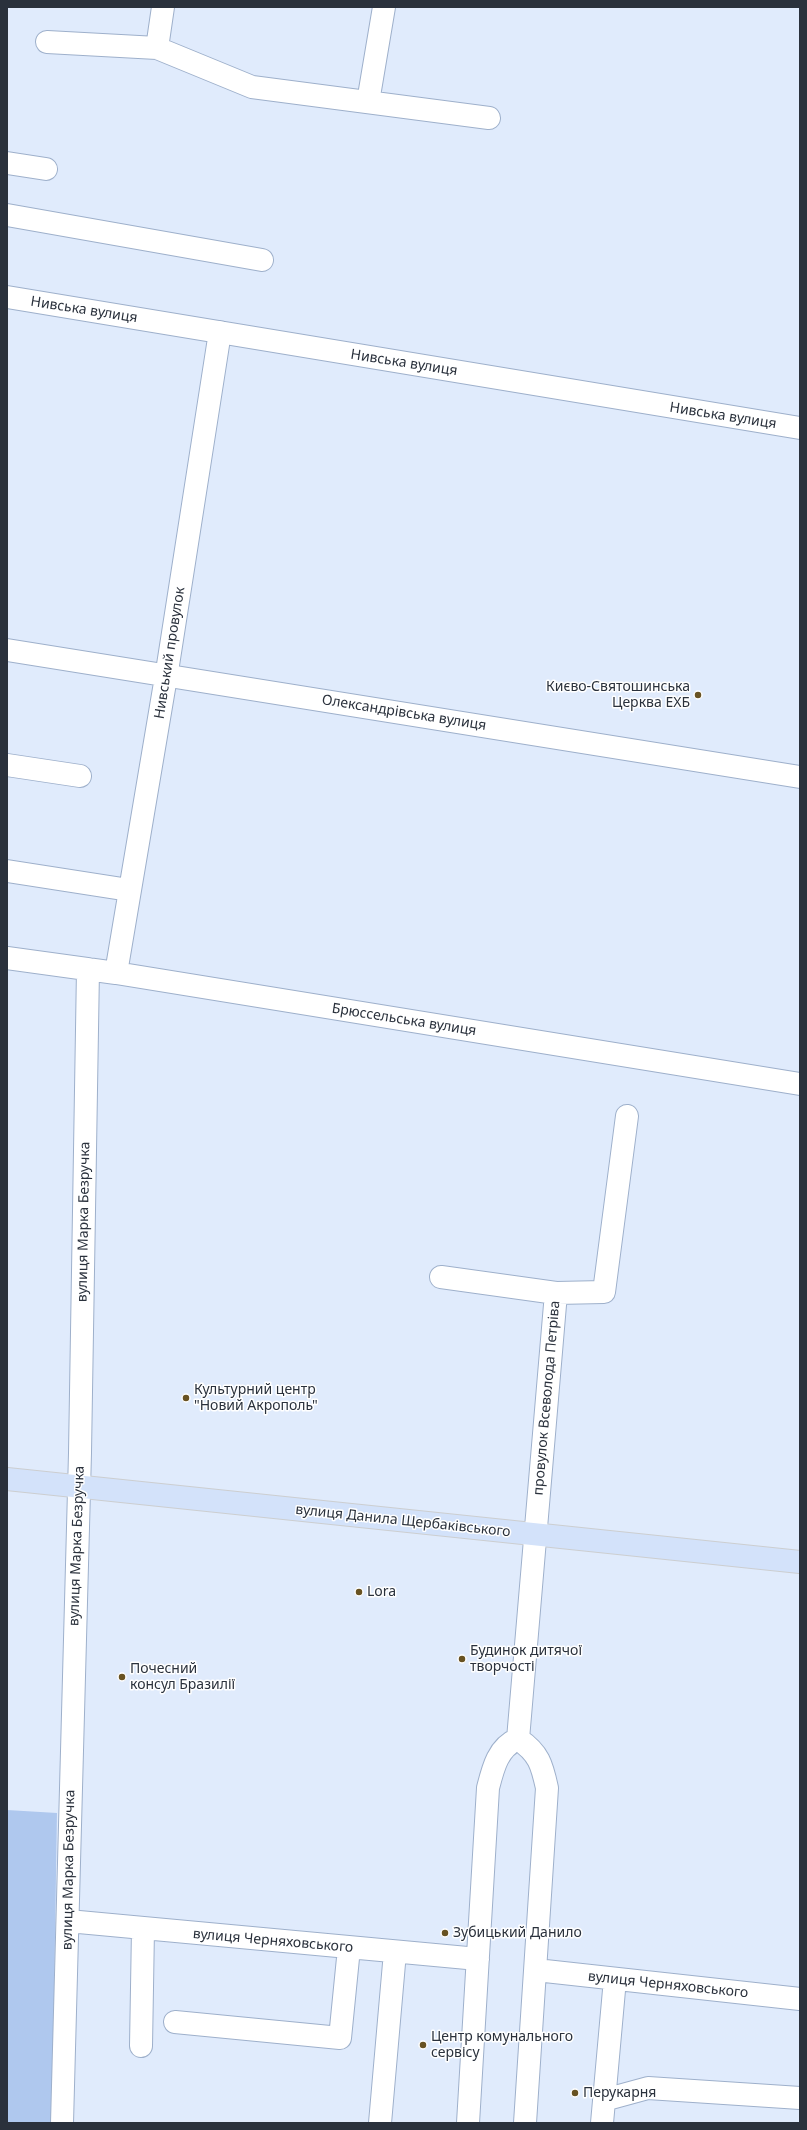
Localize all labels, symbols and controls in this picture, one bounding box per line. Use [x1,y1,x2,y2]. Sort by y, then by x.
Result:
street label: Нивська вулиця [29,293,139,327]
street label: Нивська вулиця [349,346,459,380]
street label: Нивська вулиця [668,399,778,433]
street label: Нивський провулок [151,586,189,720]
place label: Києво-Святошинська Церква ЕХБ [546,679,690,712]
marker: Києво-Святошинська Церква ЕХБ [693,690,703,700]
street label: Олександрівська вулиця [321,692,487,734]
street label: Брюссельська вулиця [330,1000,478,1040]
street label: вулиця Марка Безручка [74,1142,94,1302]
street label: провулок Всеволода Петріва [530,1300,564,1496]
place label: Культурний центр "Новий Акрополь" [194,1382,318,1414]
marker: Культурний центр "Новий Акрополь" [181,1393,191,1403]
street label: вулиця Марка Безручка [66,1466,88,1626]
street label: вулиця Данила Щербаківського [295,1501,511,1541]
place label: Lora [367,1584,396,1600]
marker: Lora [354,1587,364,1597]
place label: Будинок дитячої творчості [470,1643,582,1676]
marker: Будинок дитячої творчості [457,1654,467,1664]
place label: Почесний консул Бразилії [130,1661,235,1694]
marker: Почесний консул Бразилії [117,1672,127,1682]
street label: вулиця Марка Безручка [59,1790,79,1950]
place label: Зубицький Данило [453,1925,582,1941]
street label: вулиця Черняховського [192,1926,354,1956]
marker: Зубицький Данило [440,1928,450,1938]
street label: вулиця Черняховського [587,1968,749,2002]
place label: Центр комунального сервісу [431,2029,573,2062]
marker: Центр комунального сервісу [418,2040,428,2050]
place label: Перукарня [583,2085,656,2101]
marker: Перукарня [570,2088,580,2098]

